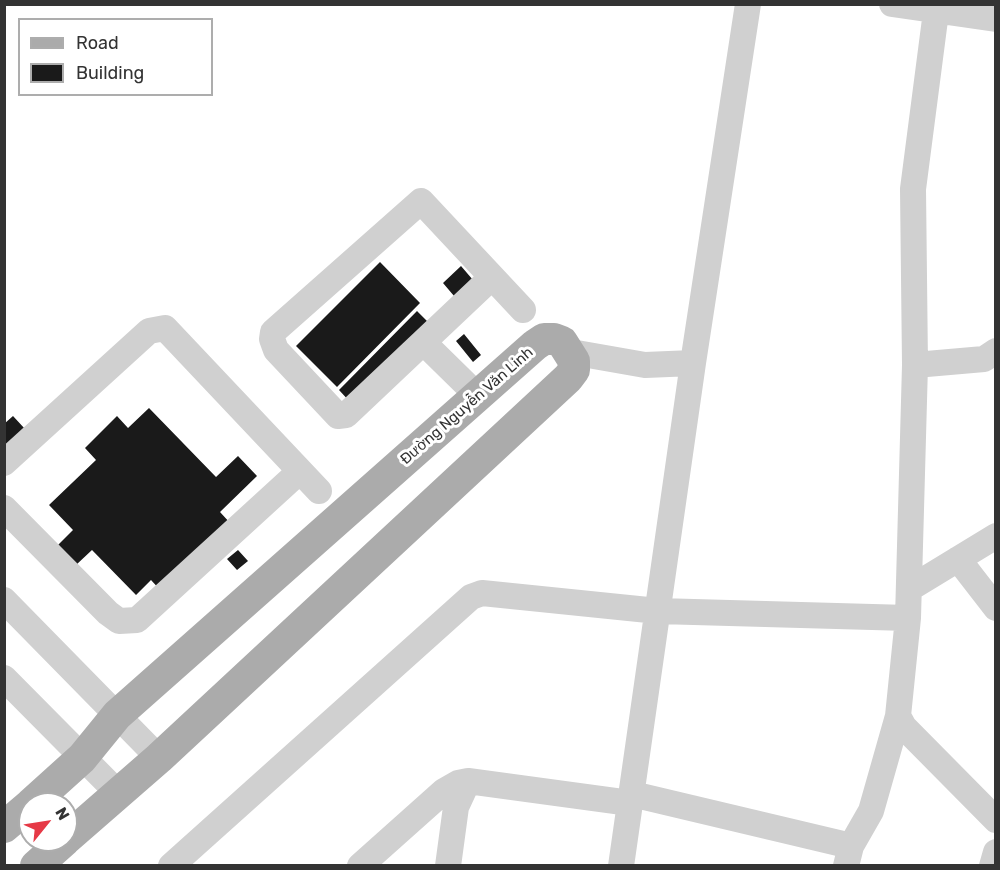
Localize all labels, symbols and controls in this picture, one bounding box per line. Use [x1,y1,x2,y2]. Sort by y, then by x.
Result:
legend [18,18,213,96]
text: Road [76,32,119,54]
text: Building [76,62,144,84]
street label: Đường Nguyễn Văn Linh [397,343,537,469]
north arrow [18,792,78,852]
text: N [51,804,73,823]

